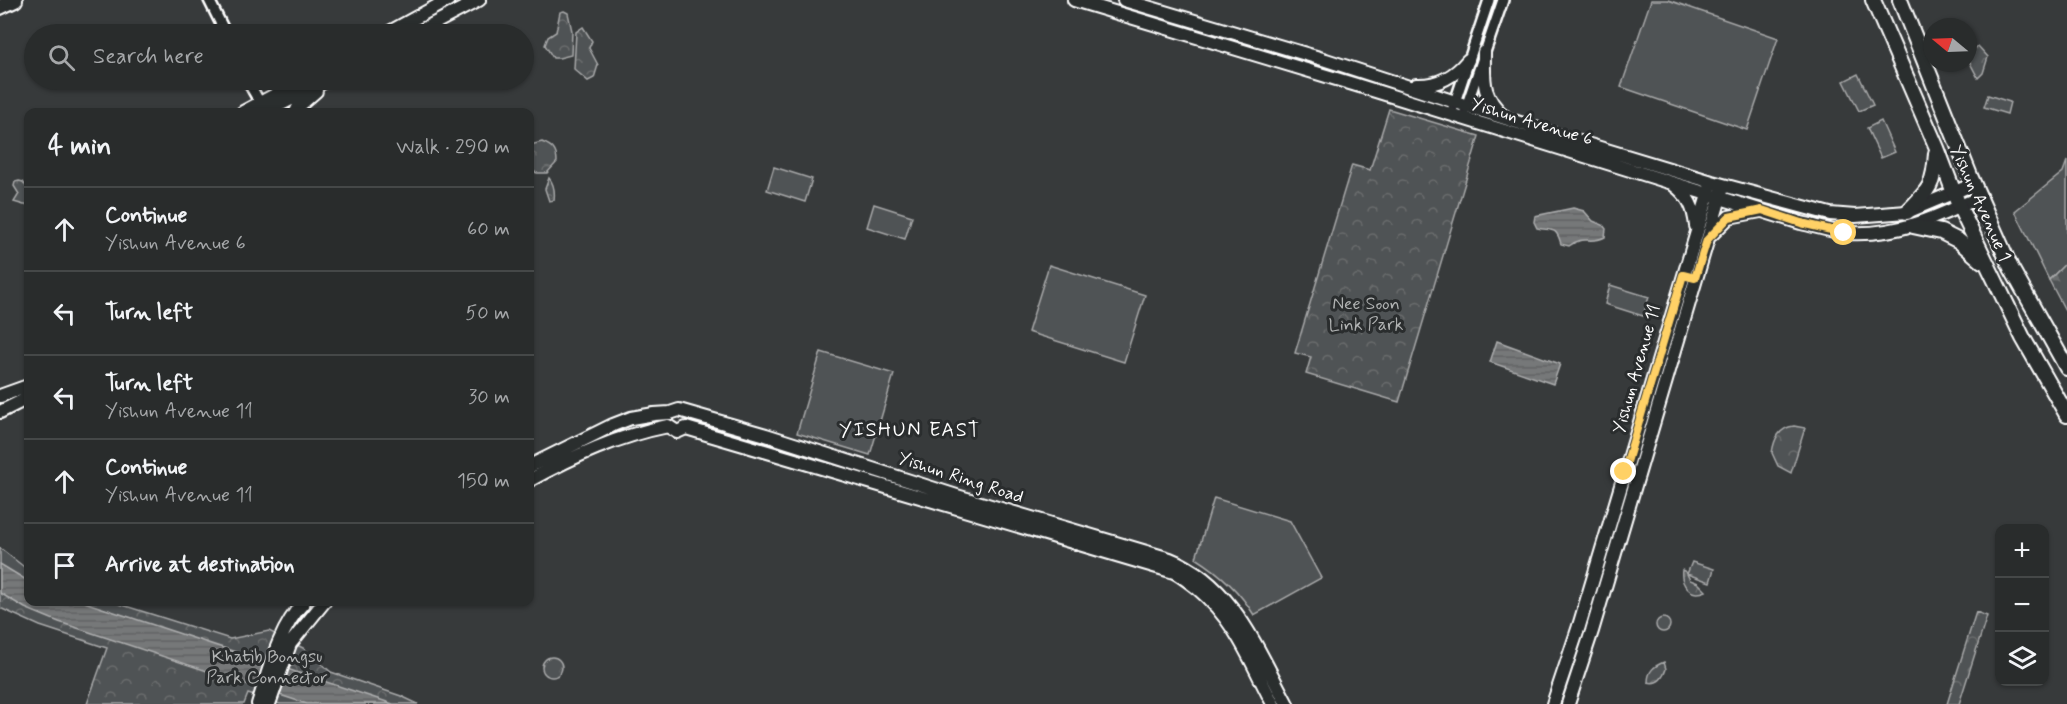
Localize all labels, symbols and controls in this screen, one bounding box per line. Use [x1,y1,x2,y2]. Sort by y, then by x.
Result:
north arrow [1923,18,1977,72]
search box [24,24,534,90]
icon: search [45,41,78,74]
text: Search here [93,43,204,71]
street label: Yishun Avenue 6 [1468,92,1596,152]
text: 4 min [48,130,111,164]
text: Walk · 290 m [396,134,510,161]
street label: Yishun Avenue 1 [1944,141,2017,266]
text: Continue [105,202,187,230]
icon: ahead [48,213,81,246]
text: 60 m [467,216,510,243]
route start [1830,219,1856,245]
text: Yishun Avenue 6 [105,230,246,257]
park label: Nee Soon Link Park [1329,292,1404,337]
icon: left [48,297,81,330]
text: Turn left [105,299,193,327]
text: 50 m [465,300,510,327]
street label: Yishun Avenue 11 [1607,302,1667,437]
text: Turn left [105,370,193,398]
icon: left [48,381,81,414]
text: 30 m [468,384,510,411]
text: Yishun Avenue 11 [105,398,253,425]
district label: YISHUN EAST [839,417,981,444]
street label: Yishun Ring Road [895,446,1027,510]
text: Continue [105,454,187,482]
route end [1610,458,1636,484]
icon: ahead [48,465,81,498]
text: 150 m [457,468,510,495]
text: Yishun Avenue 11 [105,482,253,509]
map controls [1995,524,2049,686]
button: + [1995,524,2049,578]
icon: arrive [48,549,81,582]
text: Arrive at destination [105,551,295,579]
button: − [1995,578,2049,632]
button: layers [1995,632,2049,686]
park label: Khatib Bongsu Park Connector [206,645,328,690]

